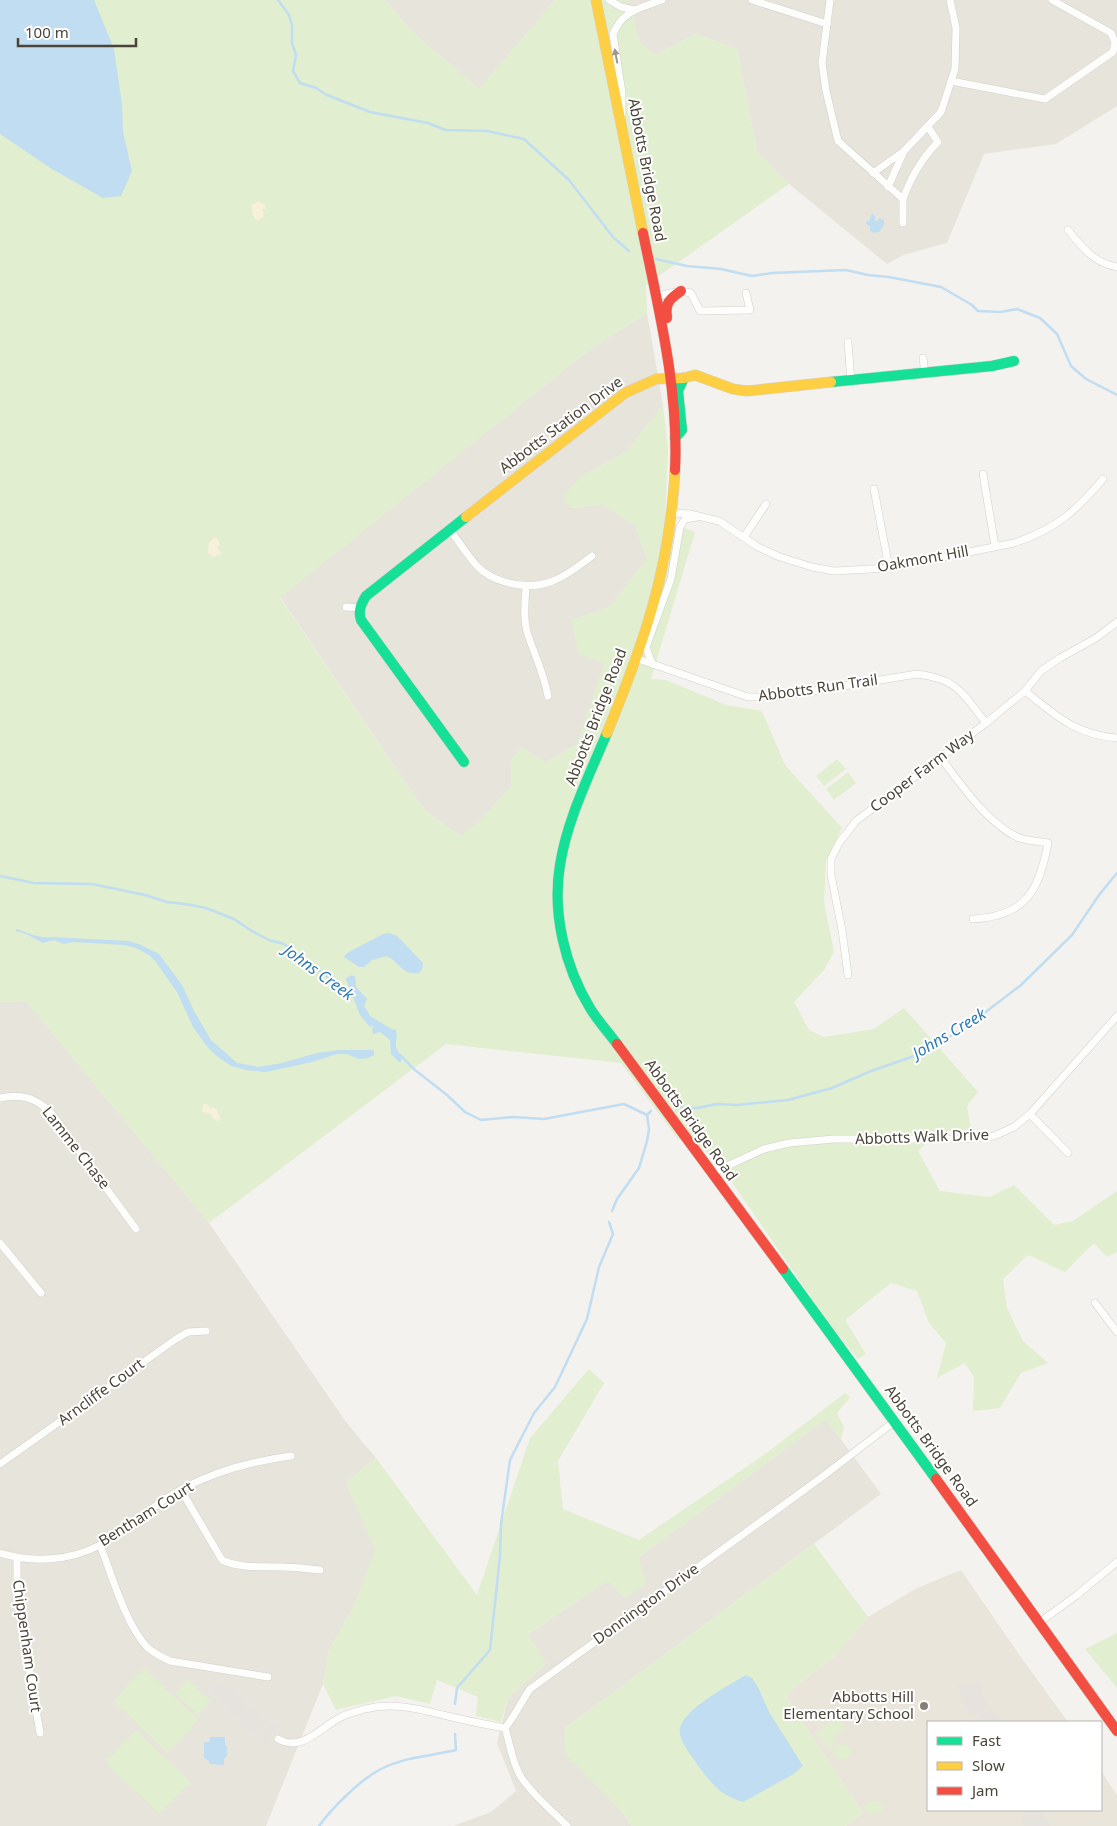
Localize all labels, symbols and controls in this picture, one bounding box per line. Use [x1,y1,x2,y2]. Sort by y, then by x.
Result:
scale bar [18,15,135,47]
text: 100 m [25,22,69,42]
one-way arrow [611,47,619,63]
street label: Abbotts Bridge Road [624,96,672,243]
street label: Abbotts Station Drive [495,371,626,477]
street label: Oakmont Hill [876,540,970,576]
street label: Abbotts Bridge Road [560,645,631,788]
street label: Abbotts Run Trail [757,669,879,705]
street label: Cooper Farm Way [865,724,978,816]
water label: Johns Creek [277,937,360,1006]
water label: Johns Creek [905,1002,991,1065]
street label: Abbotts Bridge Road [641,1055,743,1184]
street label: Lamme Chase [38,1102,115,1193]
street label: Abbotts Walk Drive [855,1124,989,1148]
street label: Arncliffe Court [53,1353,148,1429]
street label: Abbotts Bridge Road [881,1381,983,1510]
street label: Bentham Court [94,1476,197,1550]
street label: Donnington Drive [589,1558,702,1648]
street label: Chippenham Court [9,1578,47,1714]
place label: Abbotts Hill Elementary School [783,1686,914,1723]
marker: Abbotts Hill Elementary School [918,1700,930,1712]
legend [927,1721,1102,1811]
text: Fast [972,1730,1001,1750]
text: Slow [972,1755,1005,1775]
text: Jam [970,1780,999,1800]

